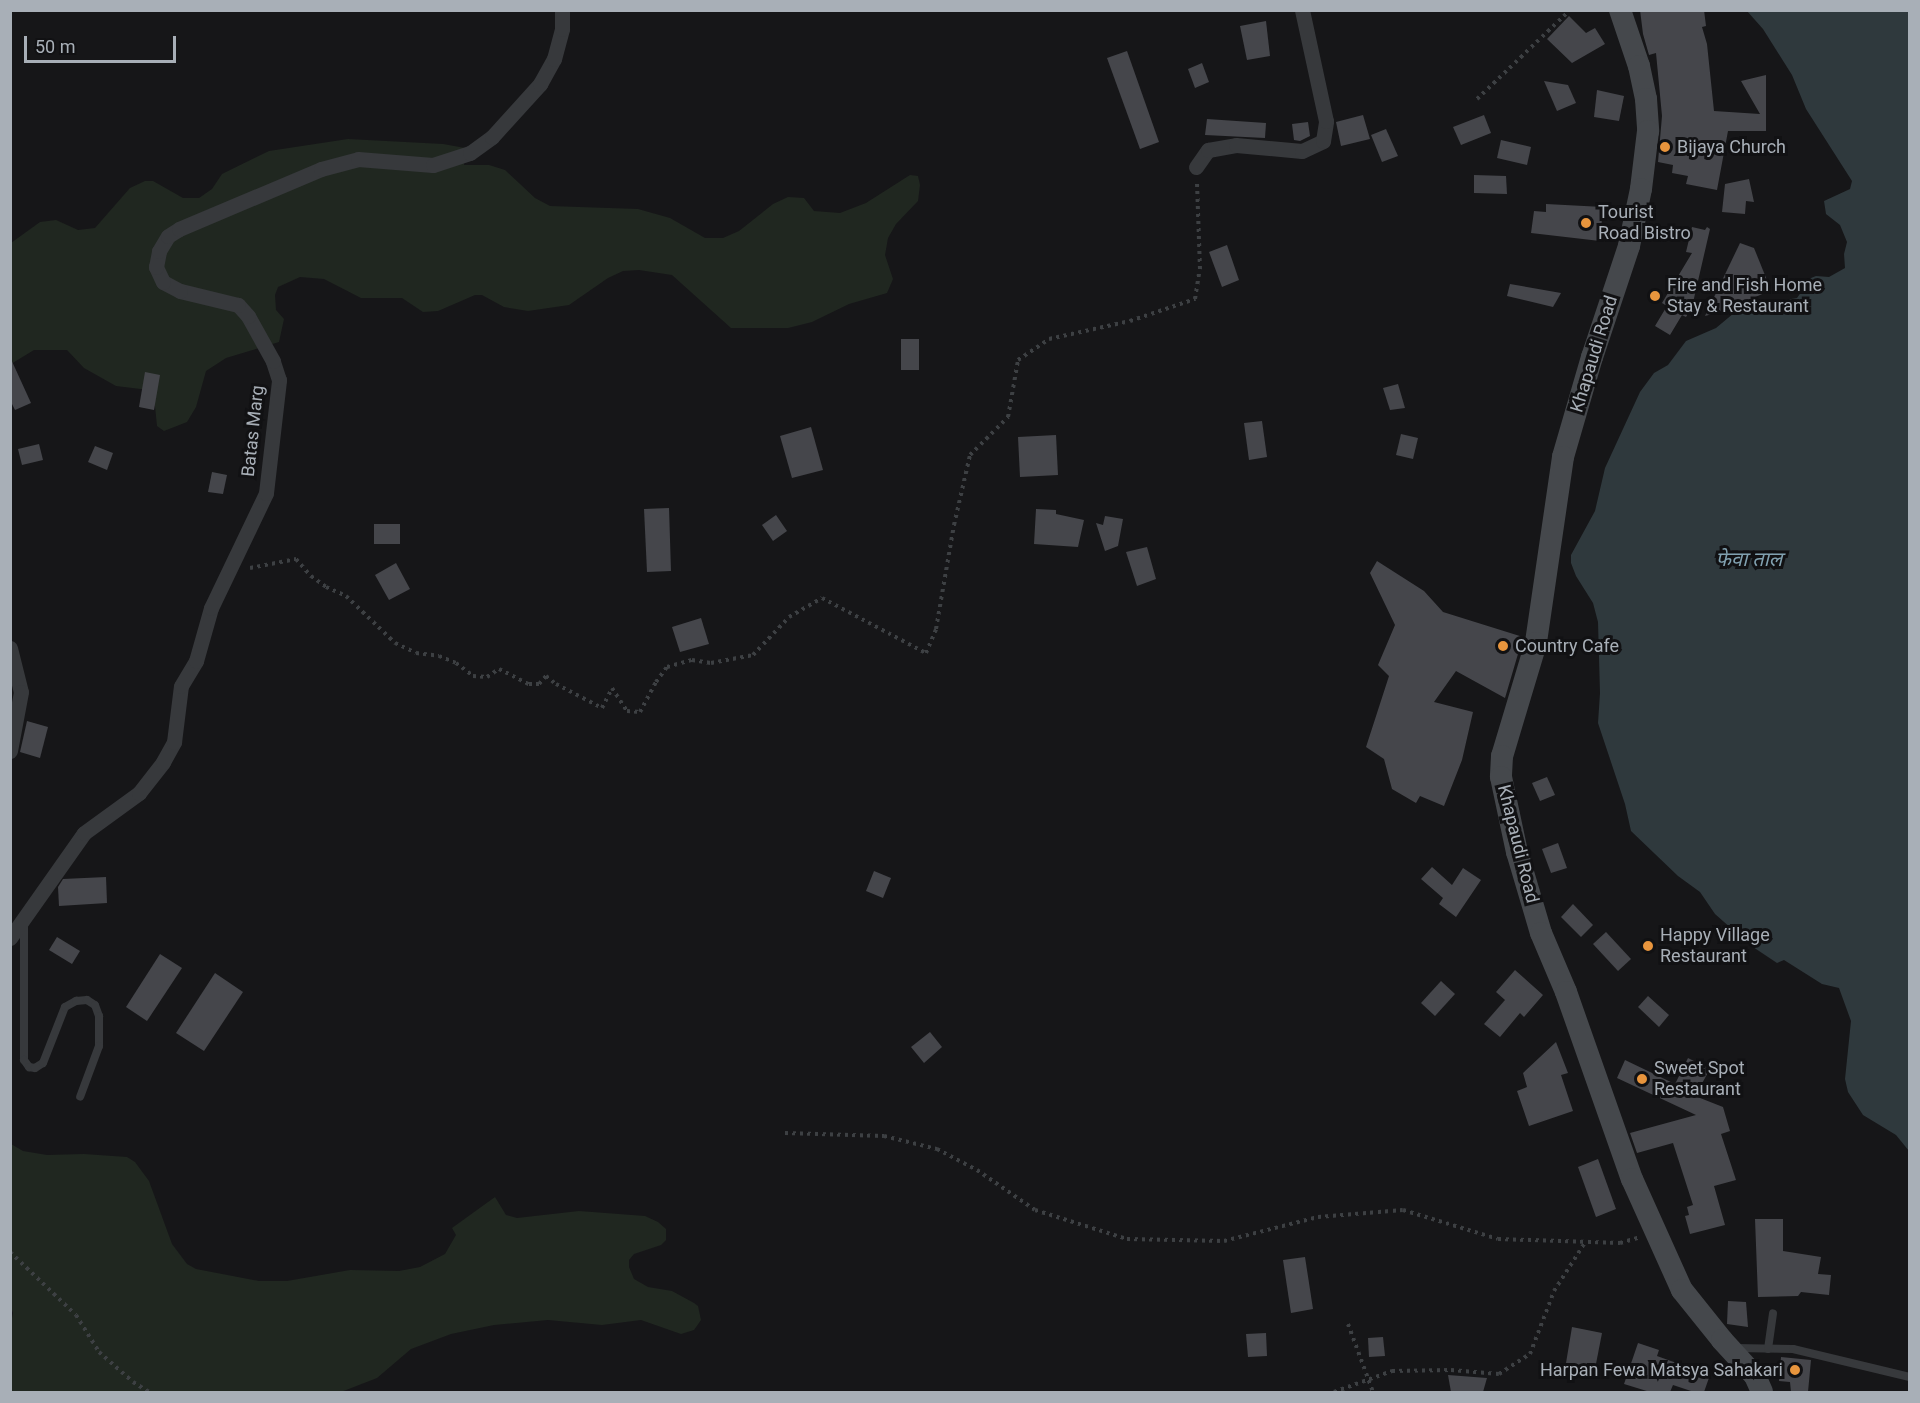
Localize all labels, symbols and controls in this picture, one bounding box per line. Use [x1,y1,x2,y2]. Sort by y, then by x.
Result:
scale bar [27,24,178,62]
text: 50 m [35,36,75,57]
place label: Bijaya Church [1677,136,1786,158]
marker: Bijaya Church [1658,140,1672,154]
place label: Tourist Road Bistro [1598,202,1691,244]
marker: Tourist Road Bistro [1579,216,1593,230]
place label: Fire and Fish Home Stay & Restaurant [1667,275,1822,318]
marker: Fire and Fish Home Stay & Restaurant [1648,289,1662,303]
street label: Khapaudi Road [1566,293,1622,415]
street label: Batas Marg [237,384,269,478]
water label: फेवा ताल [1716,547,1782,571]
place label: Country Cafe [1515,635,1619,657]
marker: Country Cafe [1496,639,1510,653]
street label: Khapaudi Road [1493,783,1543,905]
place label: Happy Village Restaurant [1660,925,1770,968]
marker: Happy Village Restaurant [1641,939,1655,953]
place label: Sweet Spot Restaurant [1654,1058,1745,1100]
marker: Sweet Spot Restaurant [1635,1072,1649,1086]
place label: Harpan Fewa Matsya Sahakari [1540,1359,1783,1381]
marker: Harpan Fewa Matsya Sahakari [1788,1363,1802,1377]

